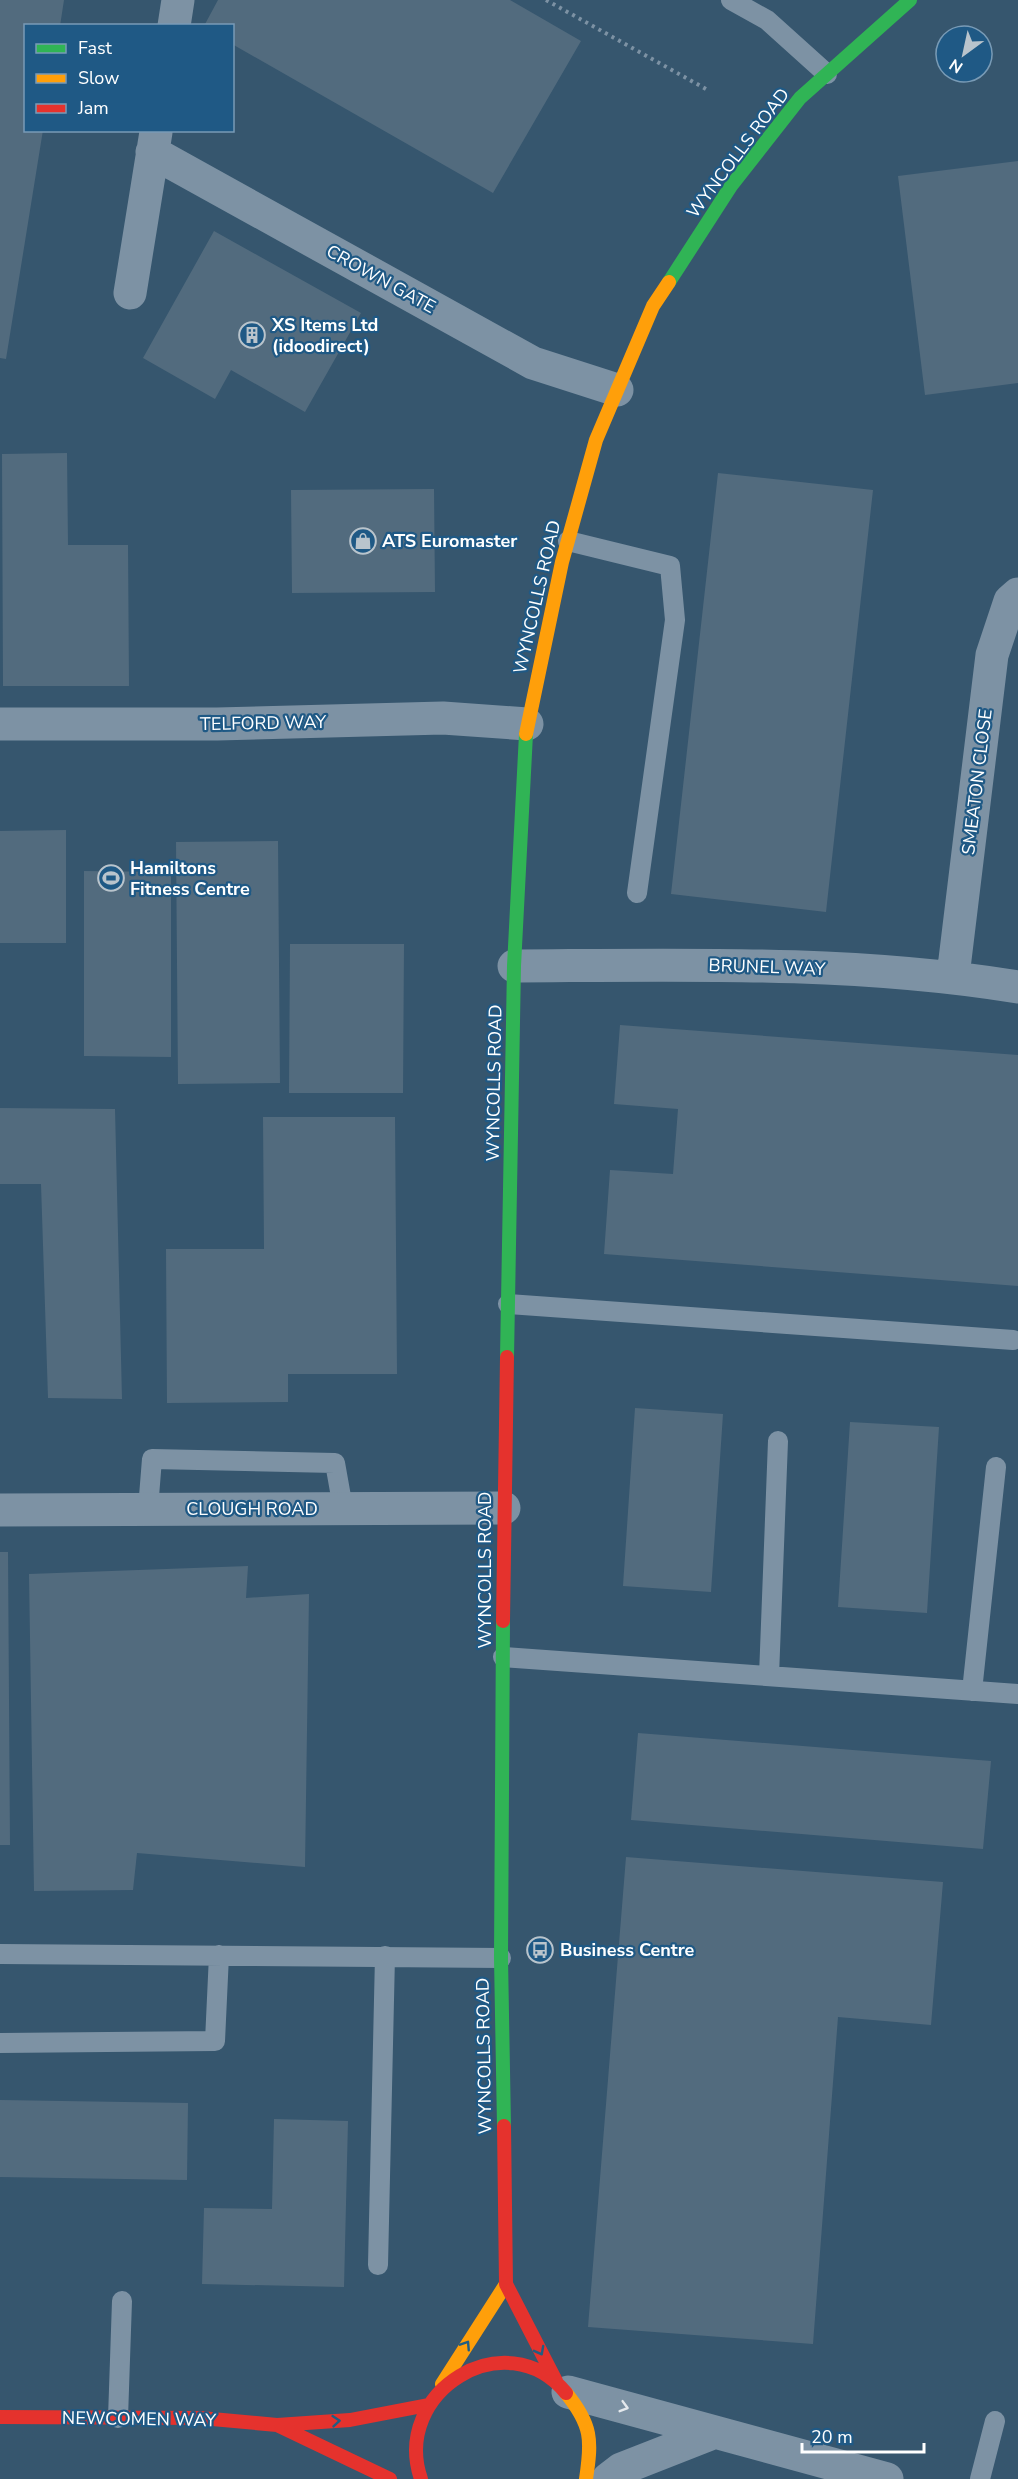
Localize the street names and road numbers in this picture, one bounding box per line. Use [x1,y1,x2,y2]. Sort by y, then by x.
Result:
street label: WYNCOLLS ROAD [681,83,795,223]
street label: CROWN GATE [322,239,440,319]
street label: WYNCOLLS ROAD [508,518,566,676]
street label: SMEATON CLOSE [956,708,998,856]
street label: TELFORD WAY [200,710,326,736]
street label: BRUNEL WAY [708,953,826,981]
street label: WYNCOLLS ROAD [481,1004,507,1162]
street label: WYNCOLLS ROAD [473,1492,497,1648]
street label: CLOUGH ROAD [186,1497,318,1521]
street label: WYNCOLLS ROAD [471,1977,497,2135]
street label: NEWCOMEN WAY [62,2406,217,2432]

